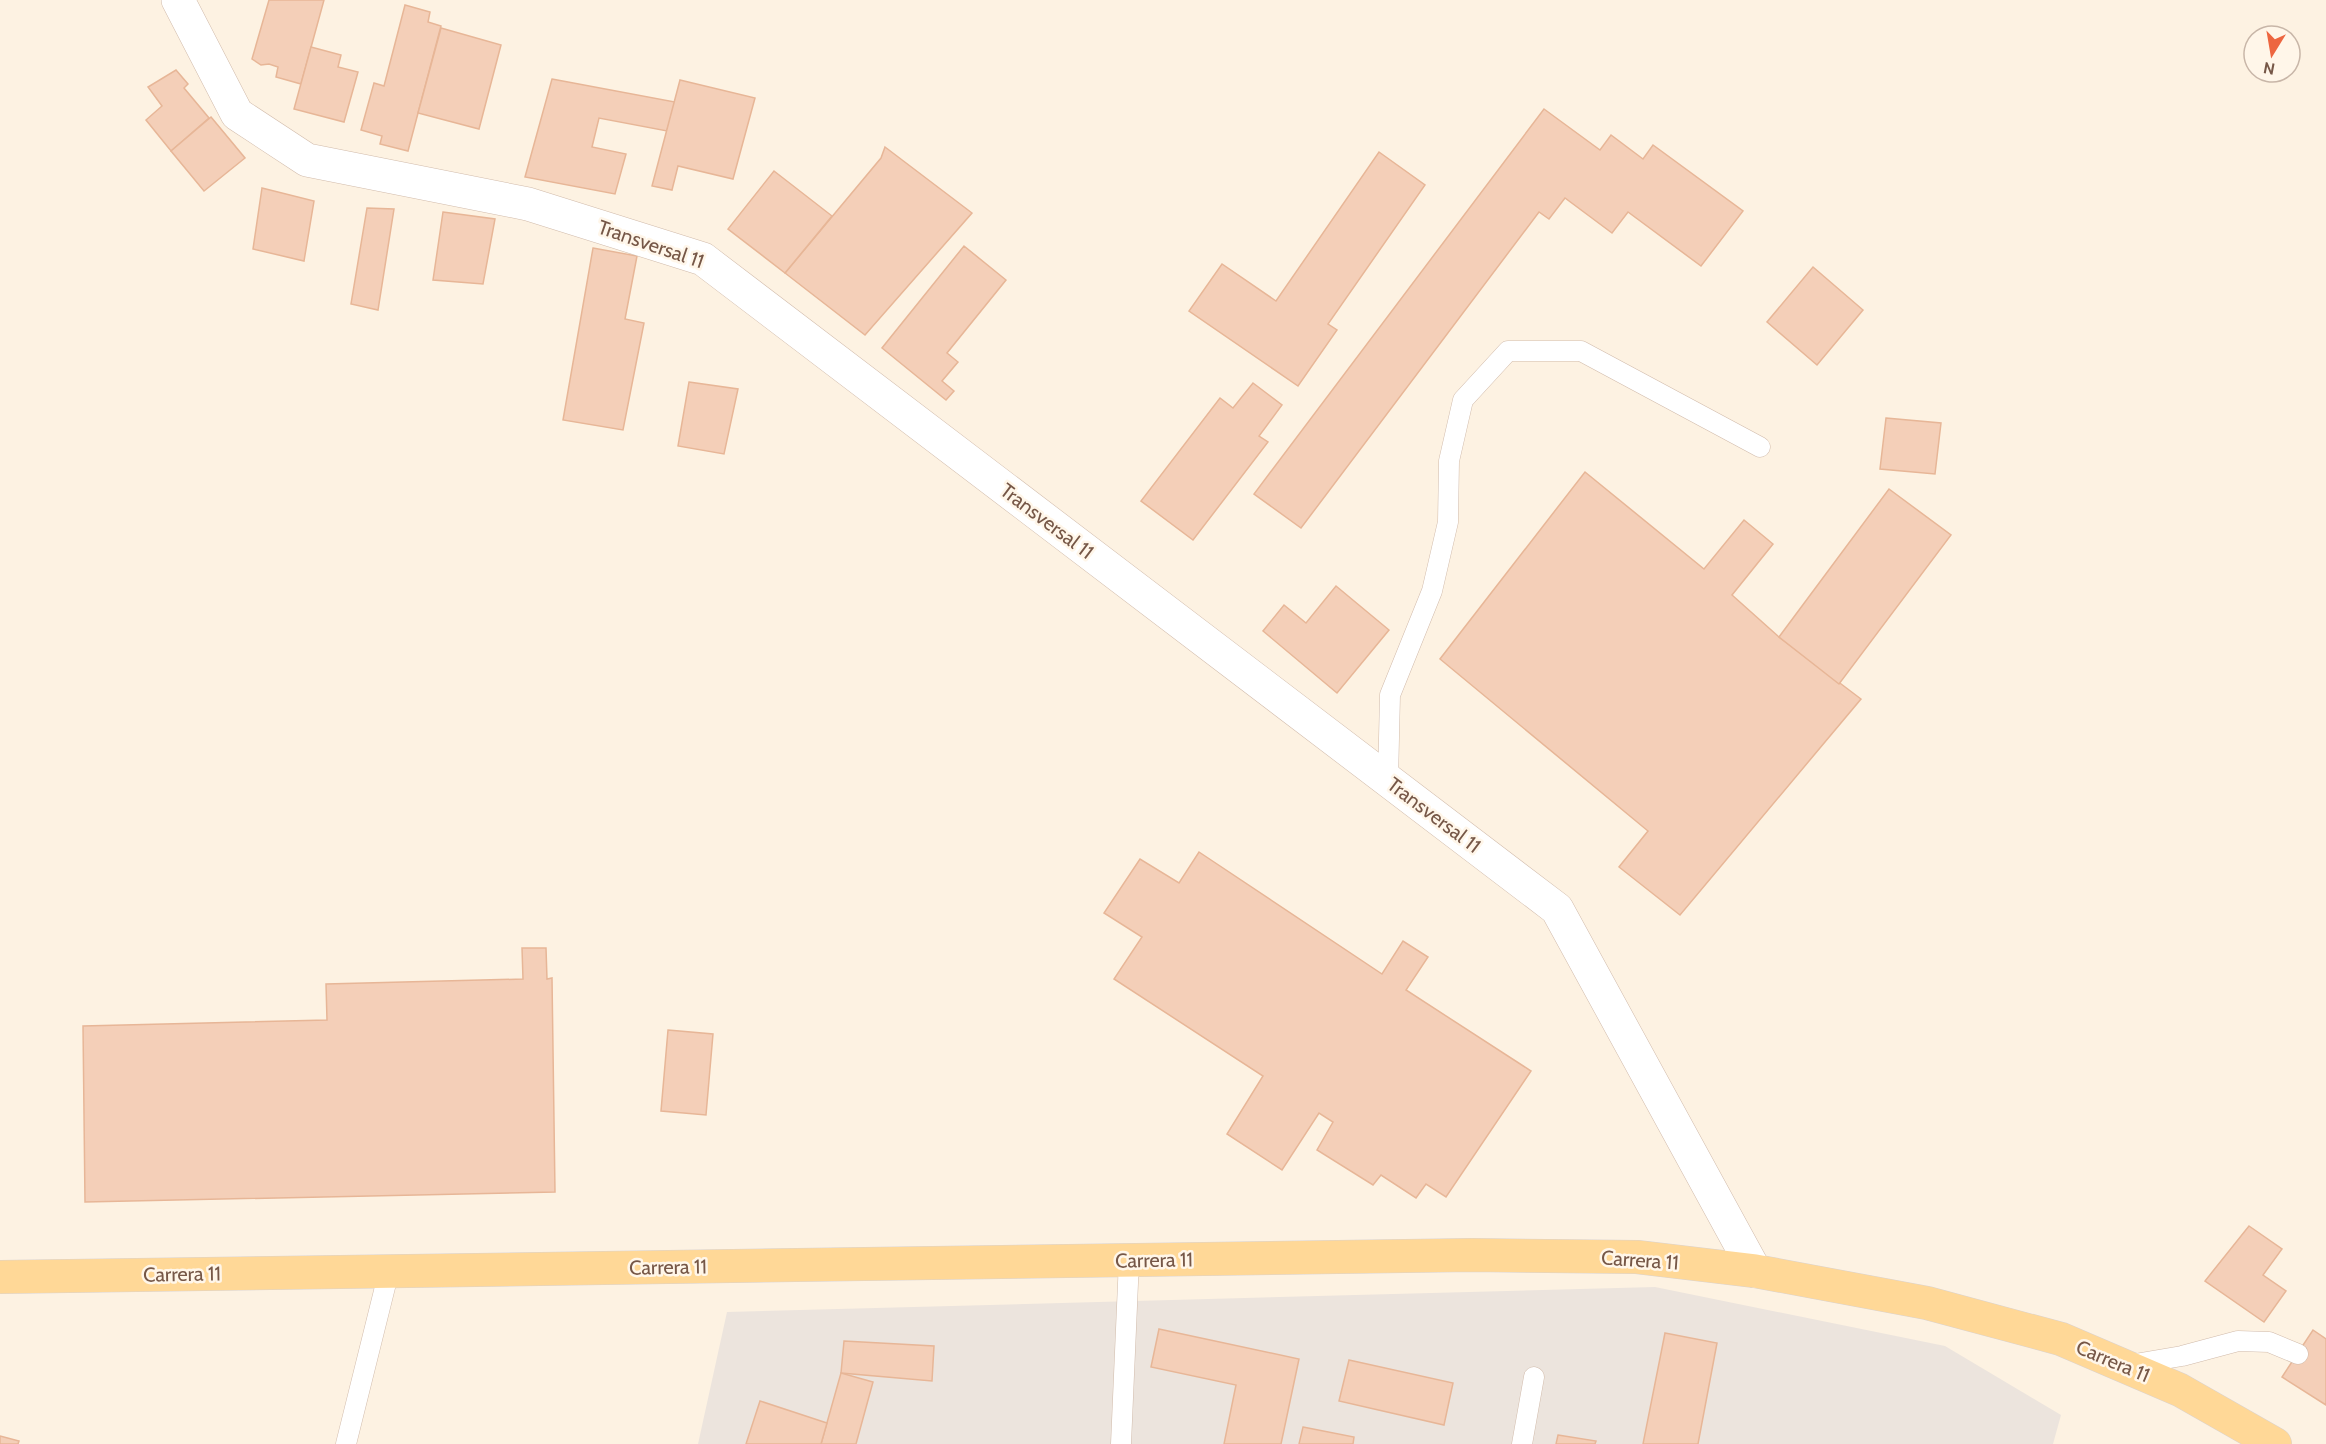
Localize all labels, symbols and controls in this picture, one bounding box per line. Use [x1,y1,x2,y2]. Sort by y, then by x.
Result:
north arrow [2242,24,2302,84]
text: N [2262,58,2277,79]
street label: Transversal 11 [595,215,707,273]
street label: Transversal 11 [996,478,1098,564]
street label: Transversal 11 [1383,772,1485,858]
street label: Carrera 11 [1600,1245,1680,1275]
street label: Carrera 11 [1115,1247,1193,1273]
street label: Carrera 11 [629,1254,707,1280]
street label: Carrera 11 [143,1261,221,1287]
street label: Carrera 11 [2072,1335,2154,1387]

